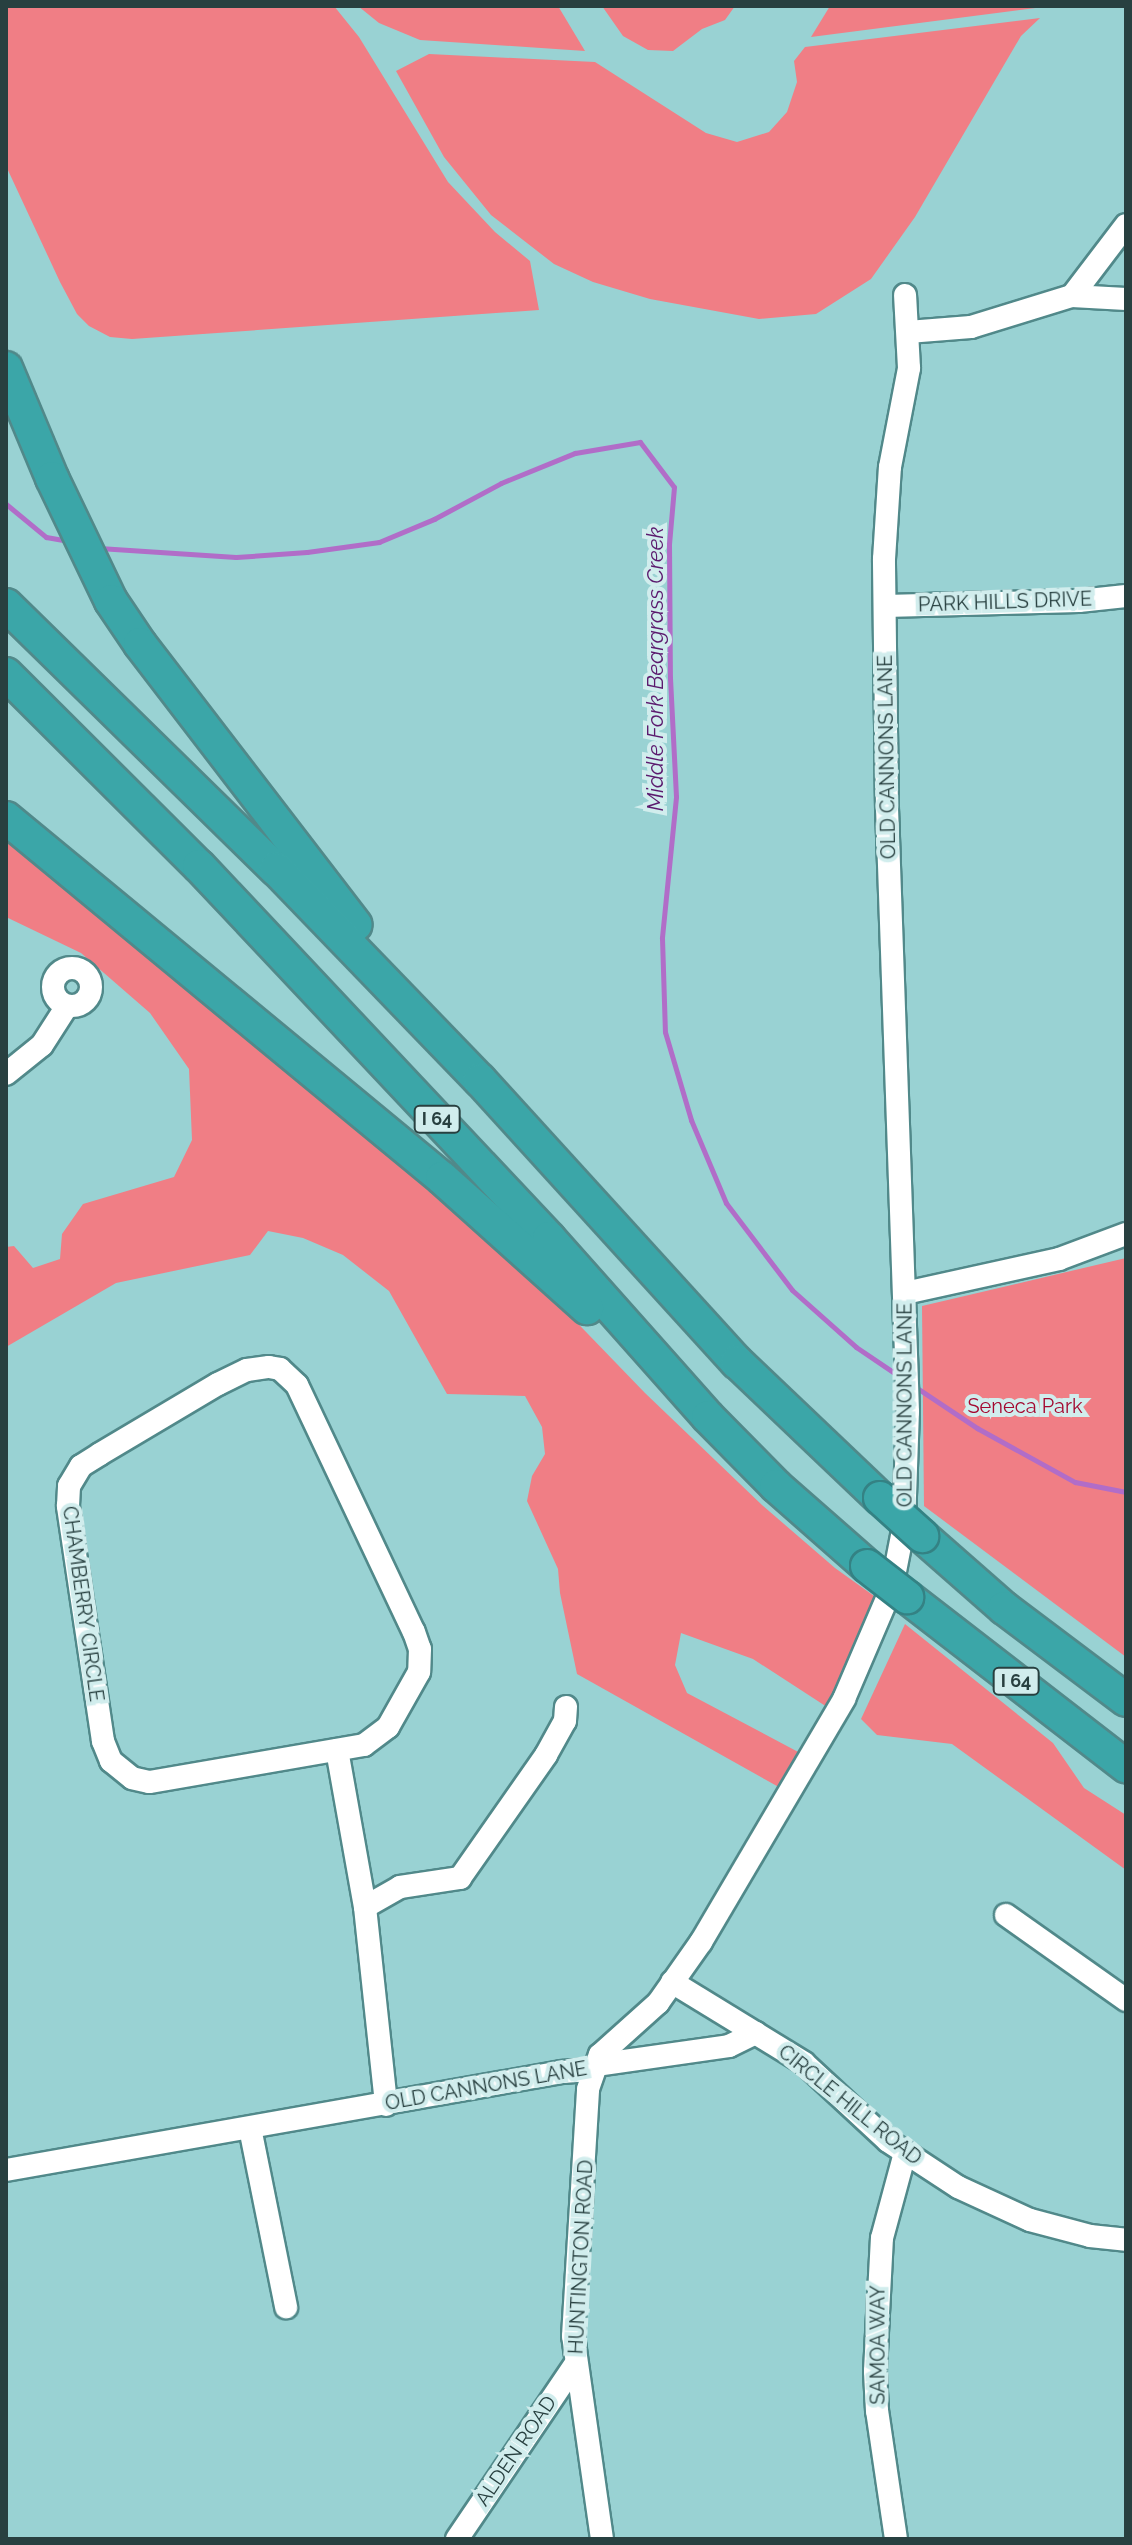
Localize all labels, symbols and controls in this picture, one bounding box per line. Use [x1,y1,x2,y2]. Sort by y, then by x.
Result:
water label: Middle Fork Beargrass Creek [643,527,669,811]
street label: PARK HILLS DRIVE [917,587,1093,617]
street label: OLD CANNONS LANE [873,655,901,859]
road number: I 64 [413,1105,461,1133]
street label: OLD CANNONS LANE [893,1303,917,1507]
park label: Seneca Park [967,1394,1083,1418]
street label: CHAMBERRY CIRCLE [57,1504,109,1704]
road number: I 64 [992,1667,1040,1695]
street label: CIRCLE HILL ROAD [773,2040,927,2170]
street label: OLD CANNONS LANE [383,2056,589,2116]
street label: HUNTINGTON ROAD [564,2159,598,2355]
street label: SAMOA WAY [866,2285,890,2405]
street label: ALDEN ROAD [470,2391,562,2511]

